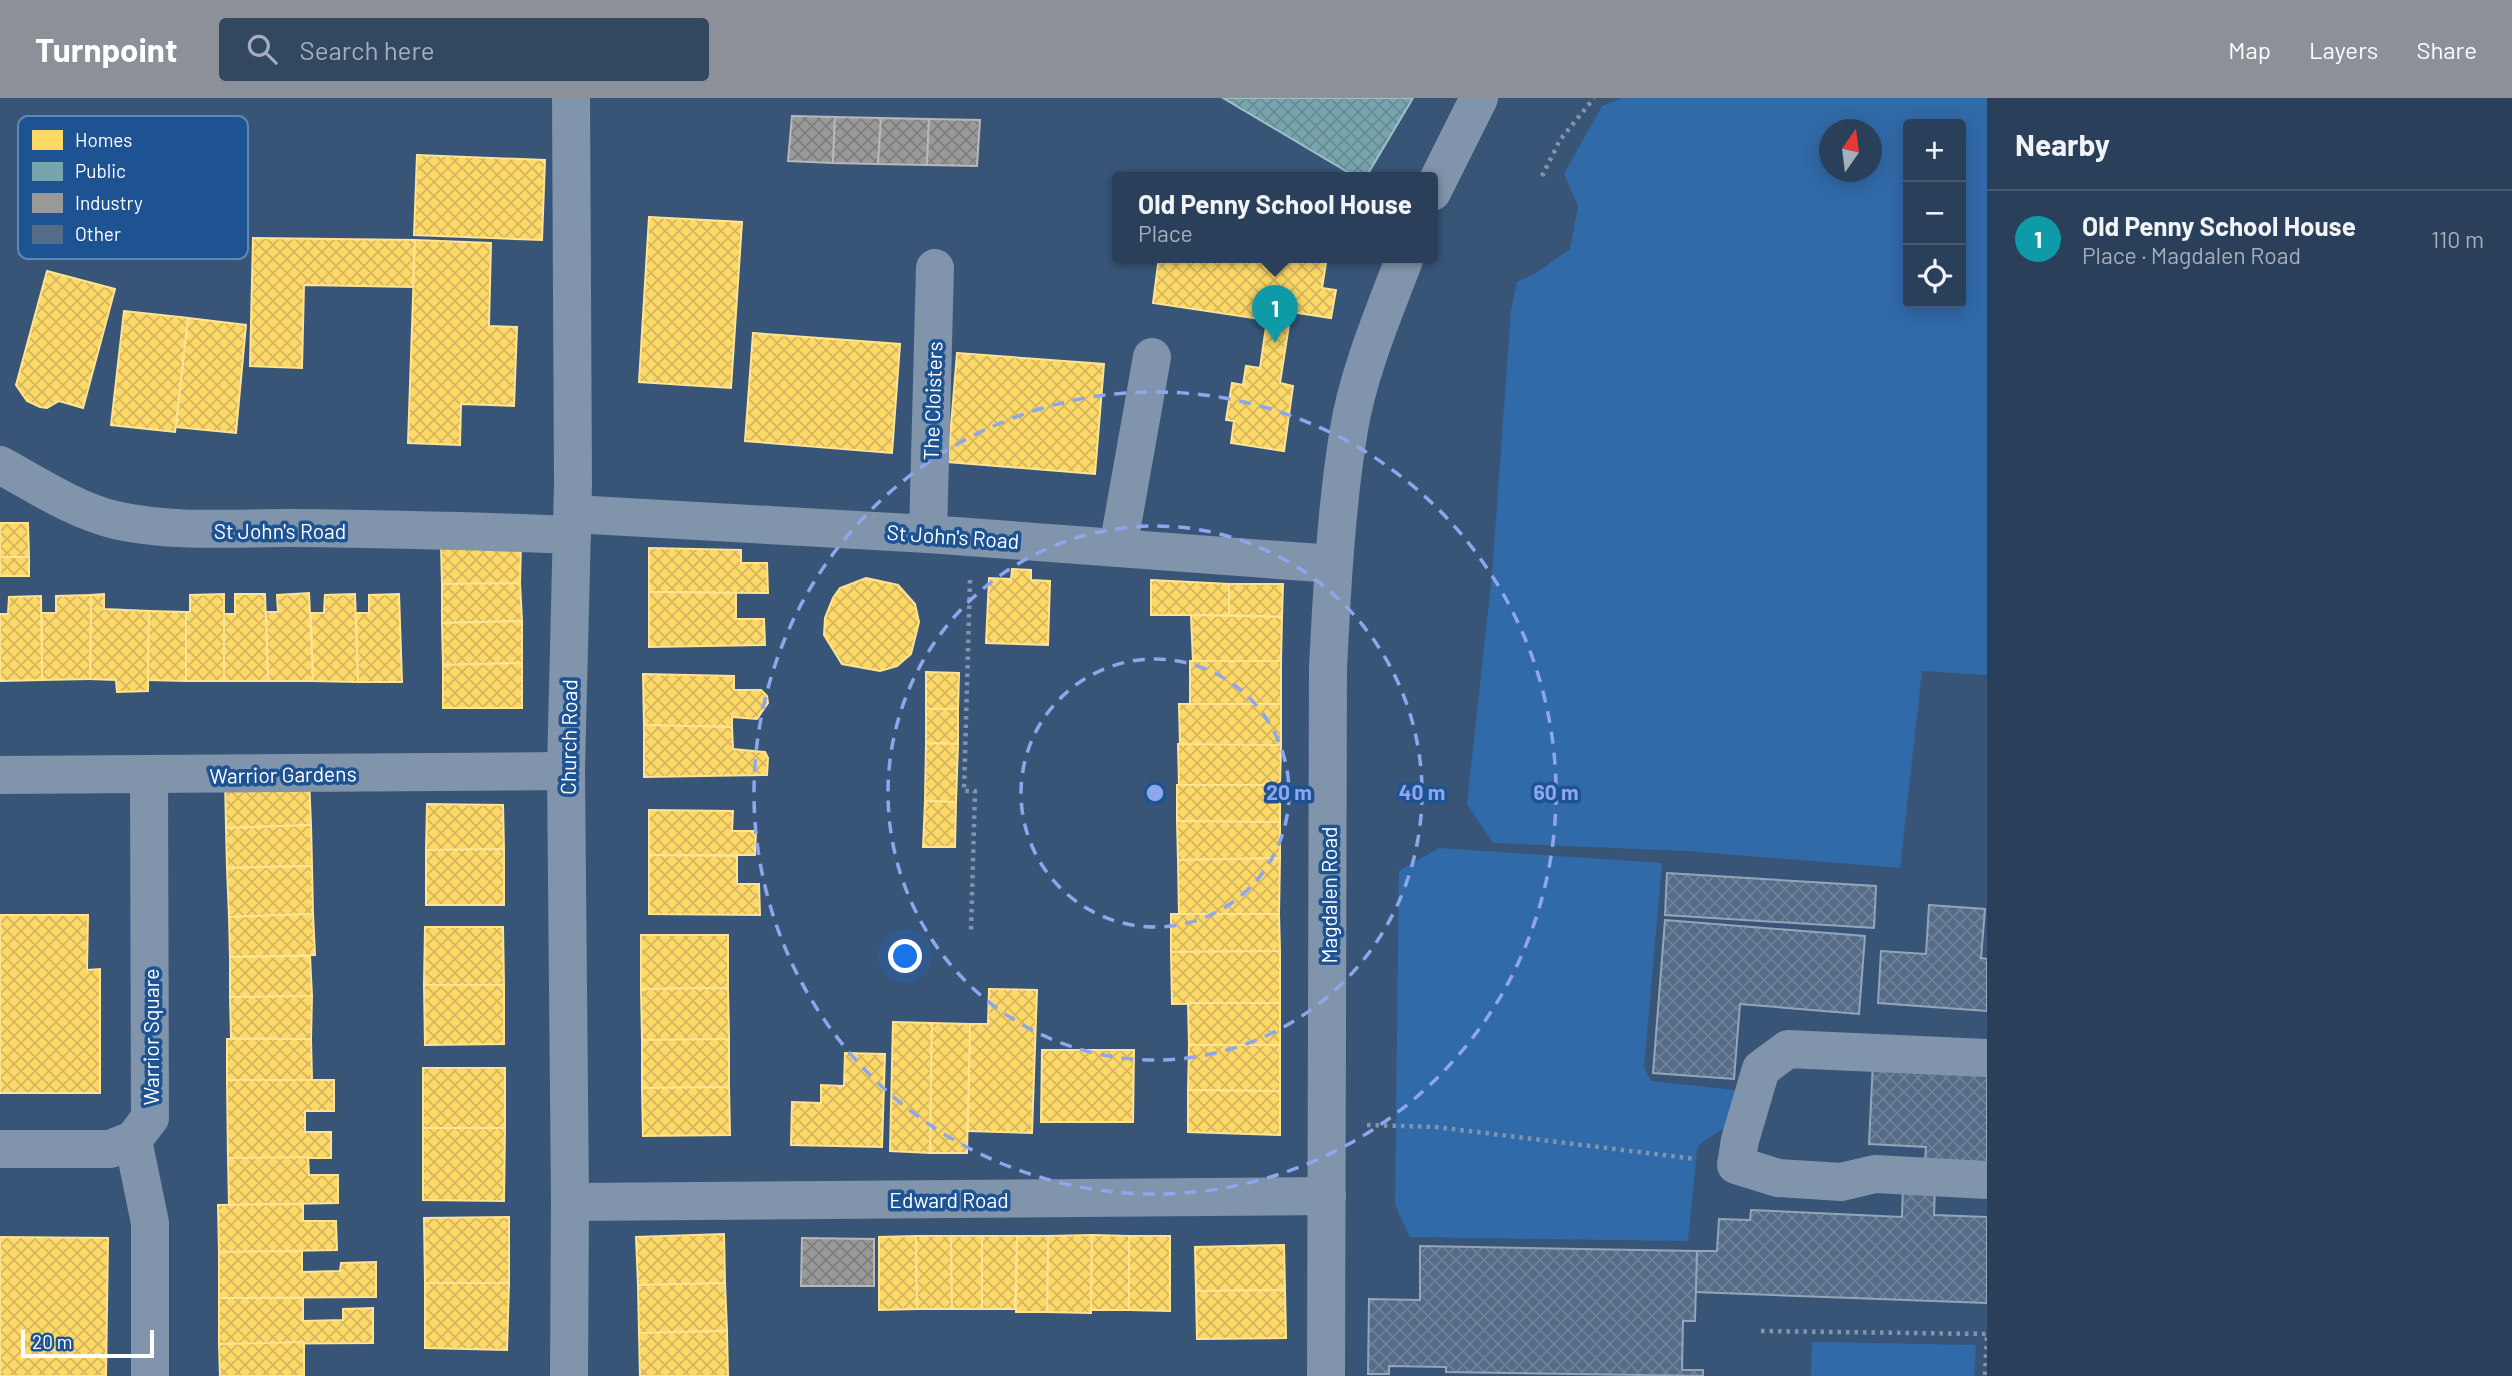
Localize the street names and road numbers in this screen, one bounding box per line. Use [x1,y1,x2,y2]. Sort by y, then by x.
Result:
street label: The Cloisters [917,341,947,461]
street label: St John's Road [214,518,346,543]
street label: St John's Road [886,519,1020,553]
street label: Church Road [554,679,582,795]
street label: Warrior Gardens [209,760,357,788]
street label: Magdalen Road [1316,826,1341,964]
street label: Warrior Square [138,969,163,1105]
street label: Edward Road [889,1187,1009,1212]

